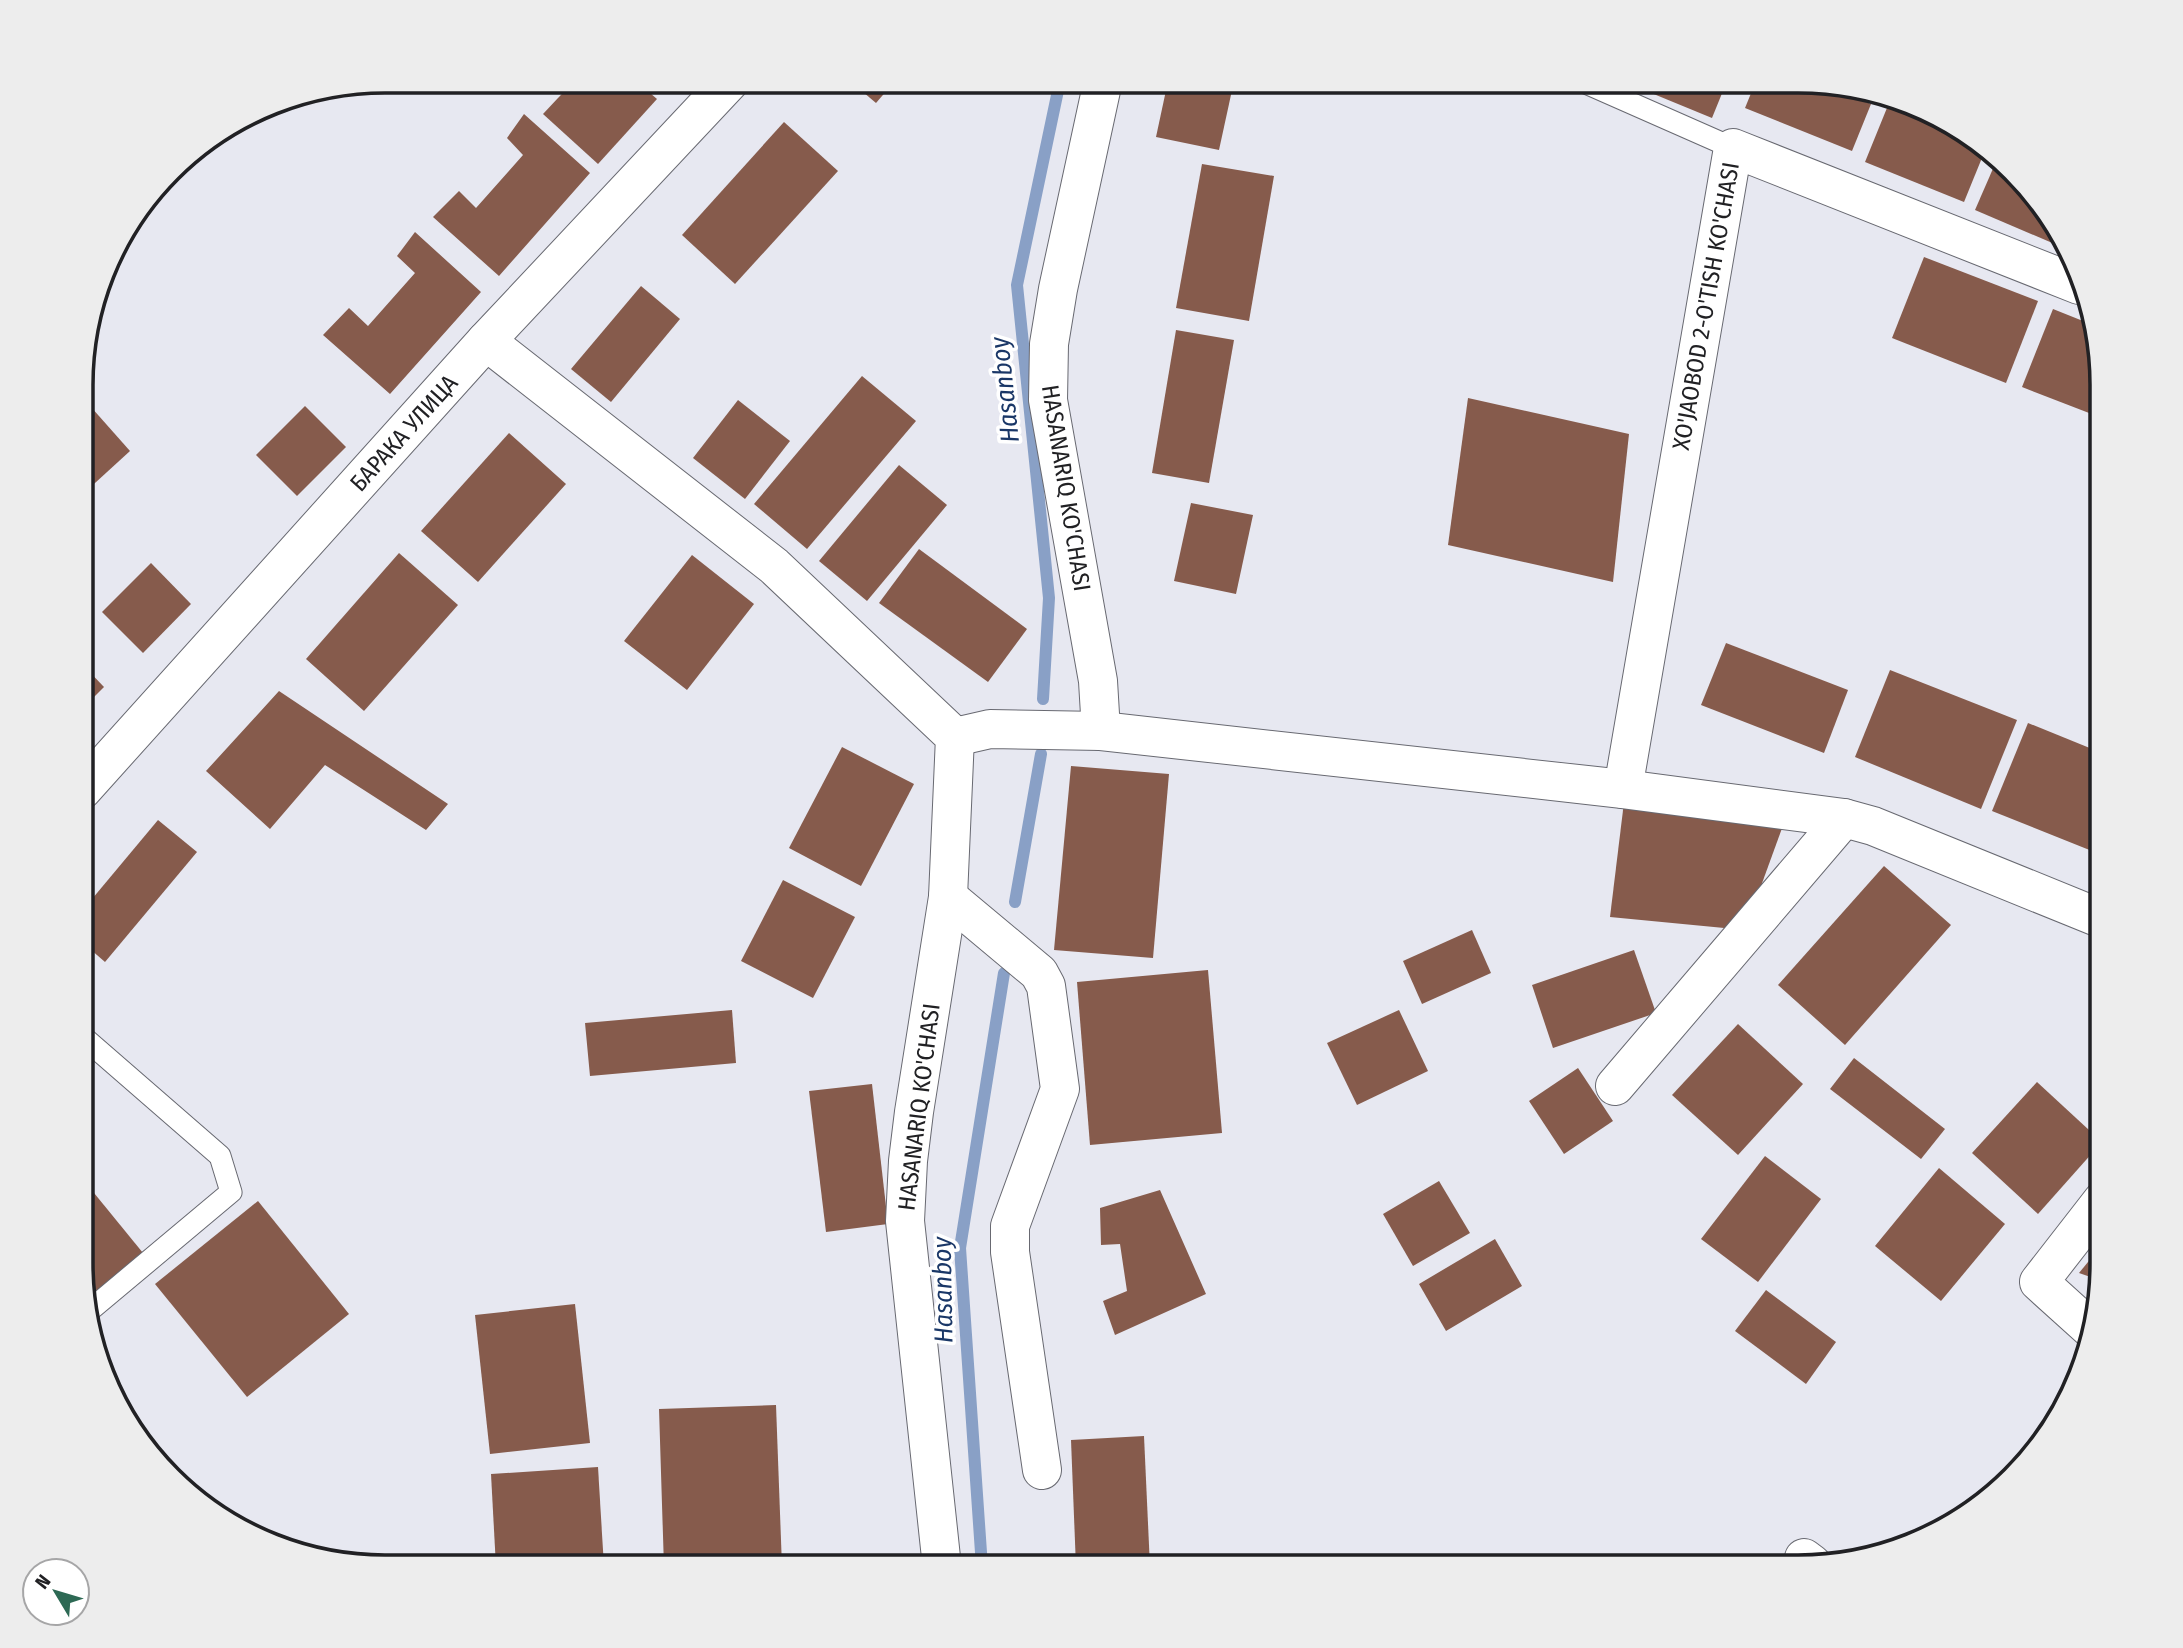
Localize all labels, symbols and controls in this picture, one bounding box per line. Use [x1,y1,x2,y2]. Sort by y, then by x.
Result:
street label: XO'JAOBOD 2-O'TISH KO'CHASI [1667,160,1745,452]
water label: Hasanboy [984,334,1026,444]
street label: БАРАКА УЛИЦА [344,369,464,497]
street label: HASANARIQ KO'CHASI [1036,383,1096,593]
street label: HASANARIQ KO'CHASI [892,1002,946,1212]
water label: Hasanboy [927,1235,959,1343]
north arrow [21,1557,91,1627]
text: N [30,1570,56,1593]

